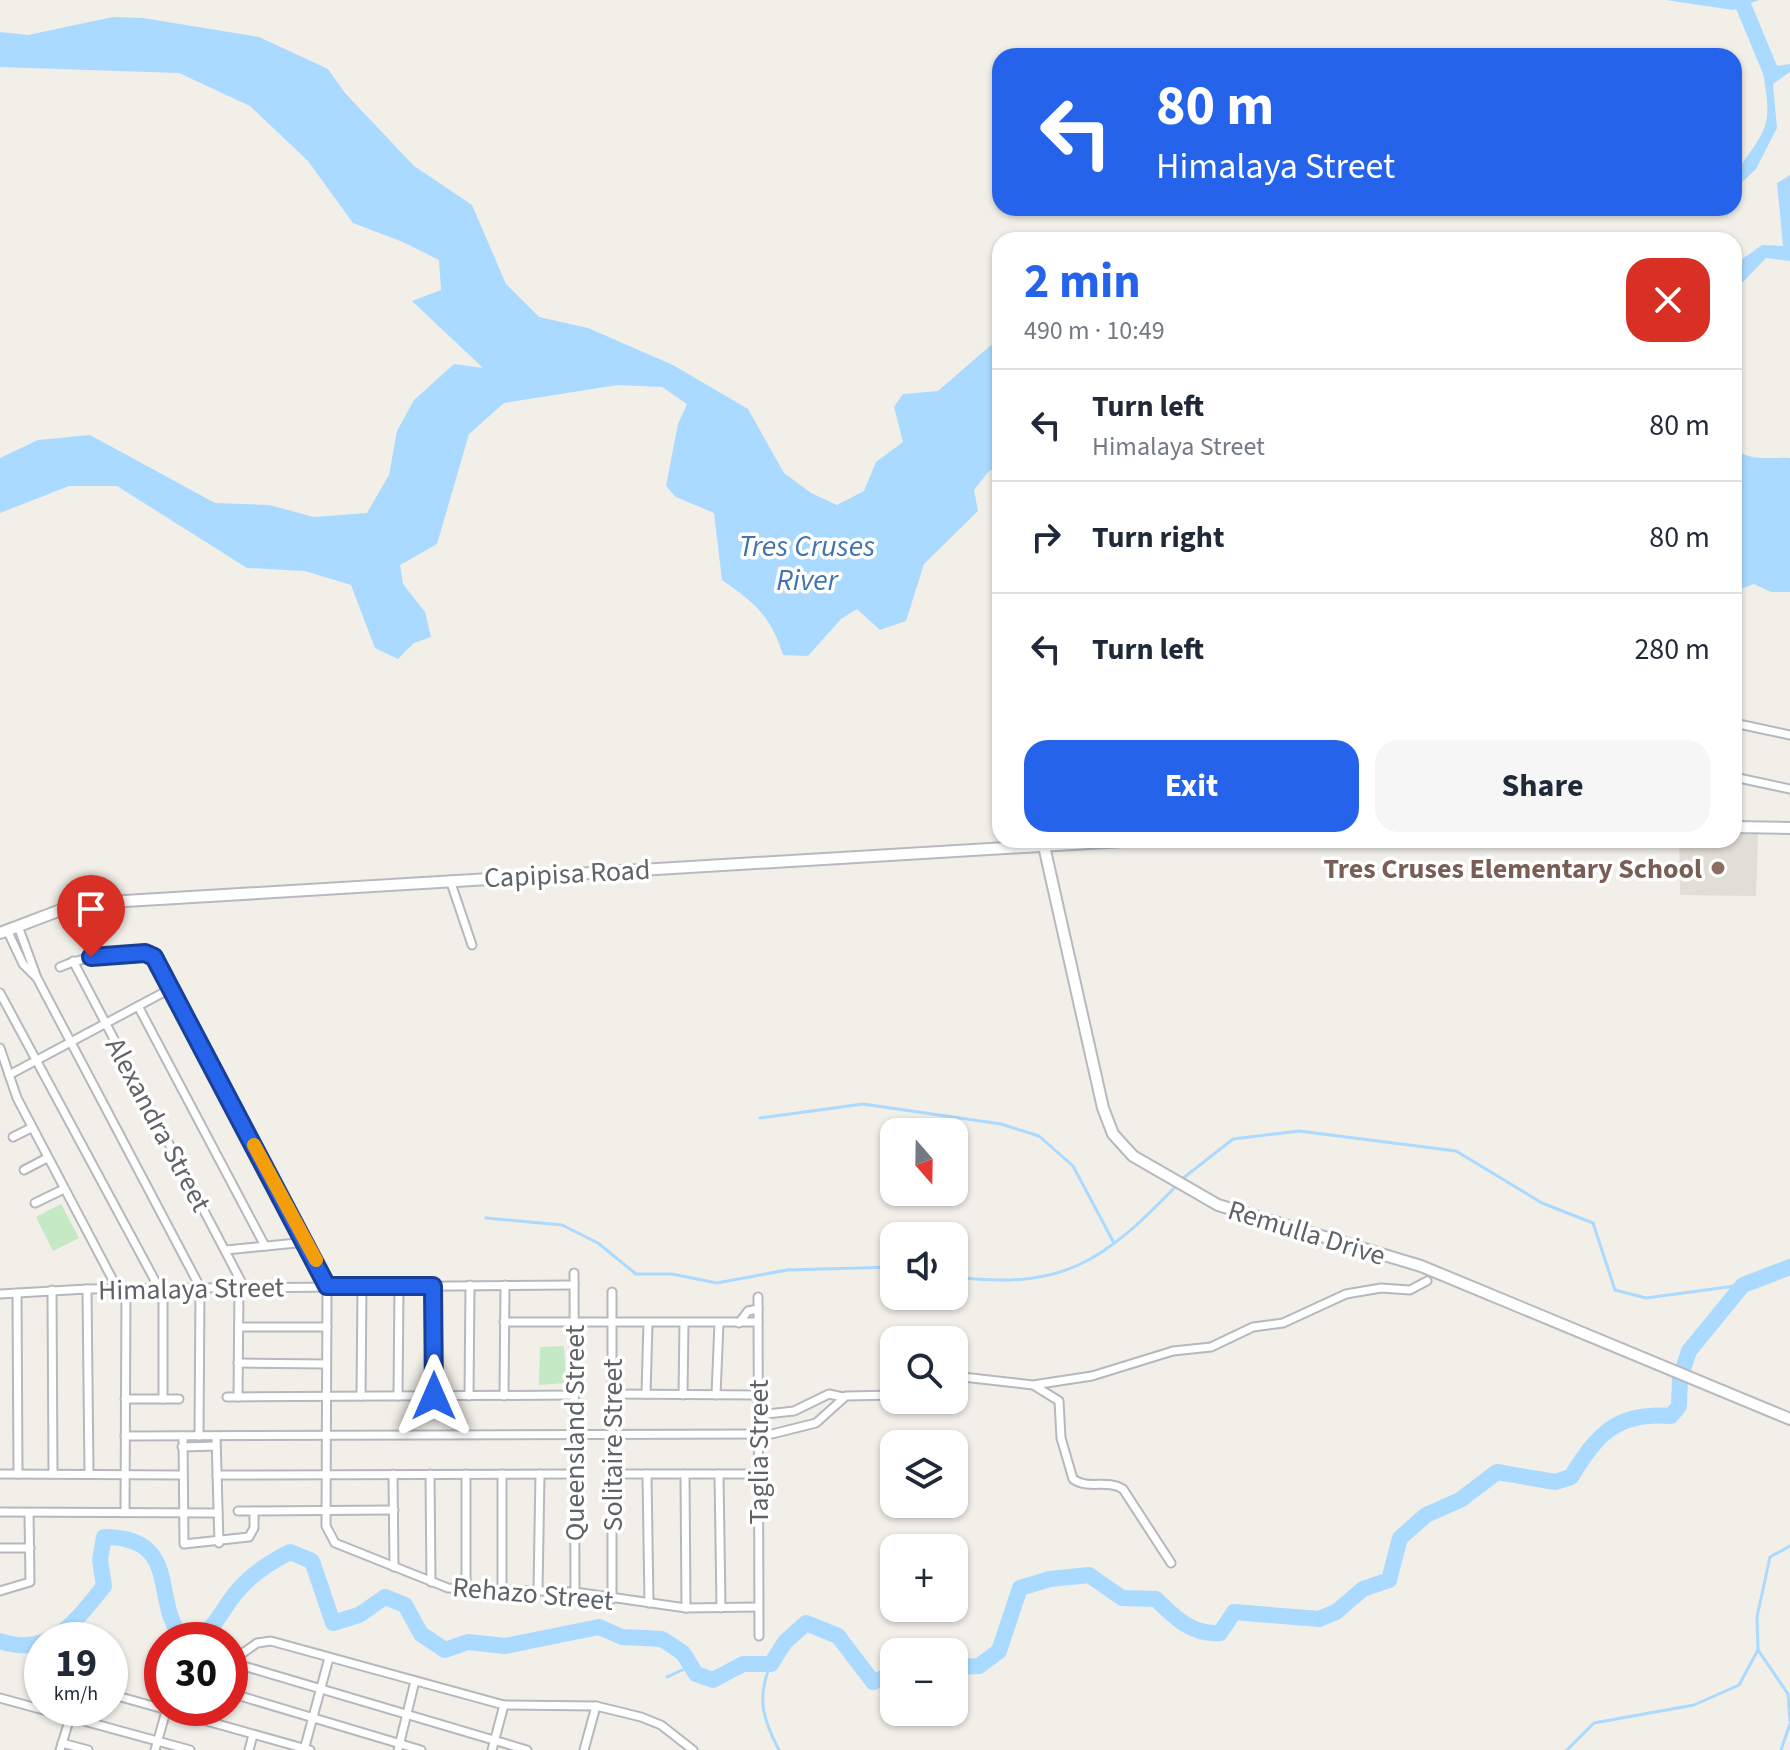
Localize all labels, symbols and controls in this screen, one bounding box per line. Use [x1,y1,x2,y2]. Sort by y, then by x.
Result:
text: 80 m [1156,67,1274,146]
icon: left [1024,80,1128,184]
text: Himalaya Street [1156,141,1395,192]
text: 2 min [1024,248,1141,316]
button: close [1626,258,1710,342]
text: 490 m · 10:49 [1024,312,1165,349]
text: Turn left [1092,385,1204,428]
icon: left [1024,403,1068,447]
text: 80 m [1649,404,1710,447]
text: Himalaya Street [1092,428,1265,465]
icon: right [1024,515,1068,559]
text: Turn right [1092,516,1224,559]
text: 80 m [1649,516,1710,559]
water label: Tres Cruses River [739,525,875,602]
icon: left [1024,627,1068,671]
text: Turn left [1092,628,1204,671]
text: 280 m [1634,628,1710,671]
button: Exit [1024,740,1359,832]
button: Share [1375,740,1710,832]
place label: Tres Cruses Elementary School [1323,849,1702,889]
street label: Capipisa Road [483,850,651,898]
marker: Tres Cruses Elementary School [1709,859,1727,877]
pin [57,875,125,957]
icon: arrive [69,887,113,931]
street label: Alexandra Street [95,1030,221,1219]
north arrow [880,1118,968,1206]
map controls [880,1118,968,1726]
street label: Remulla Drive [1223,1190,1390,1276]
button: sound [880,1222,968,1310]
street label: Himalaya Street [98,1267,285,1311]
street label: Queensland Street [555,1324,595,1541]
button: search [880,1326,968,1414]
position arrow [392,1354,476,1438]
street label: Solitaire Street [593,1358,633,1532]
street label: Taglia Street [739,1379,779,1525]
button: layers [880,1430,968,1518]
button: + [880,1534,968,1622]
street label: Rehazo Street [451,1567,616,1621]
speed limit sign: 30 [144,1622,248,1726]
text: 19 [55,1635,97,1692]
button: − [880,1638,968,1726]
text: km/h [54,1680,98,1708]

